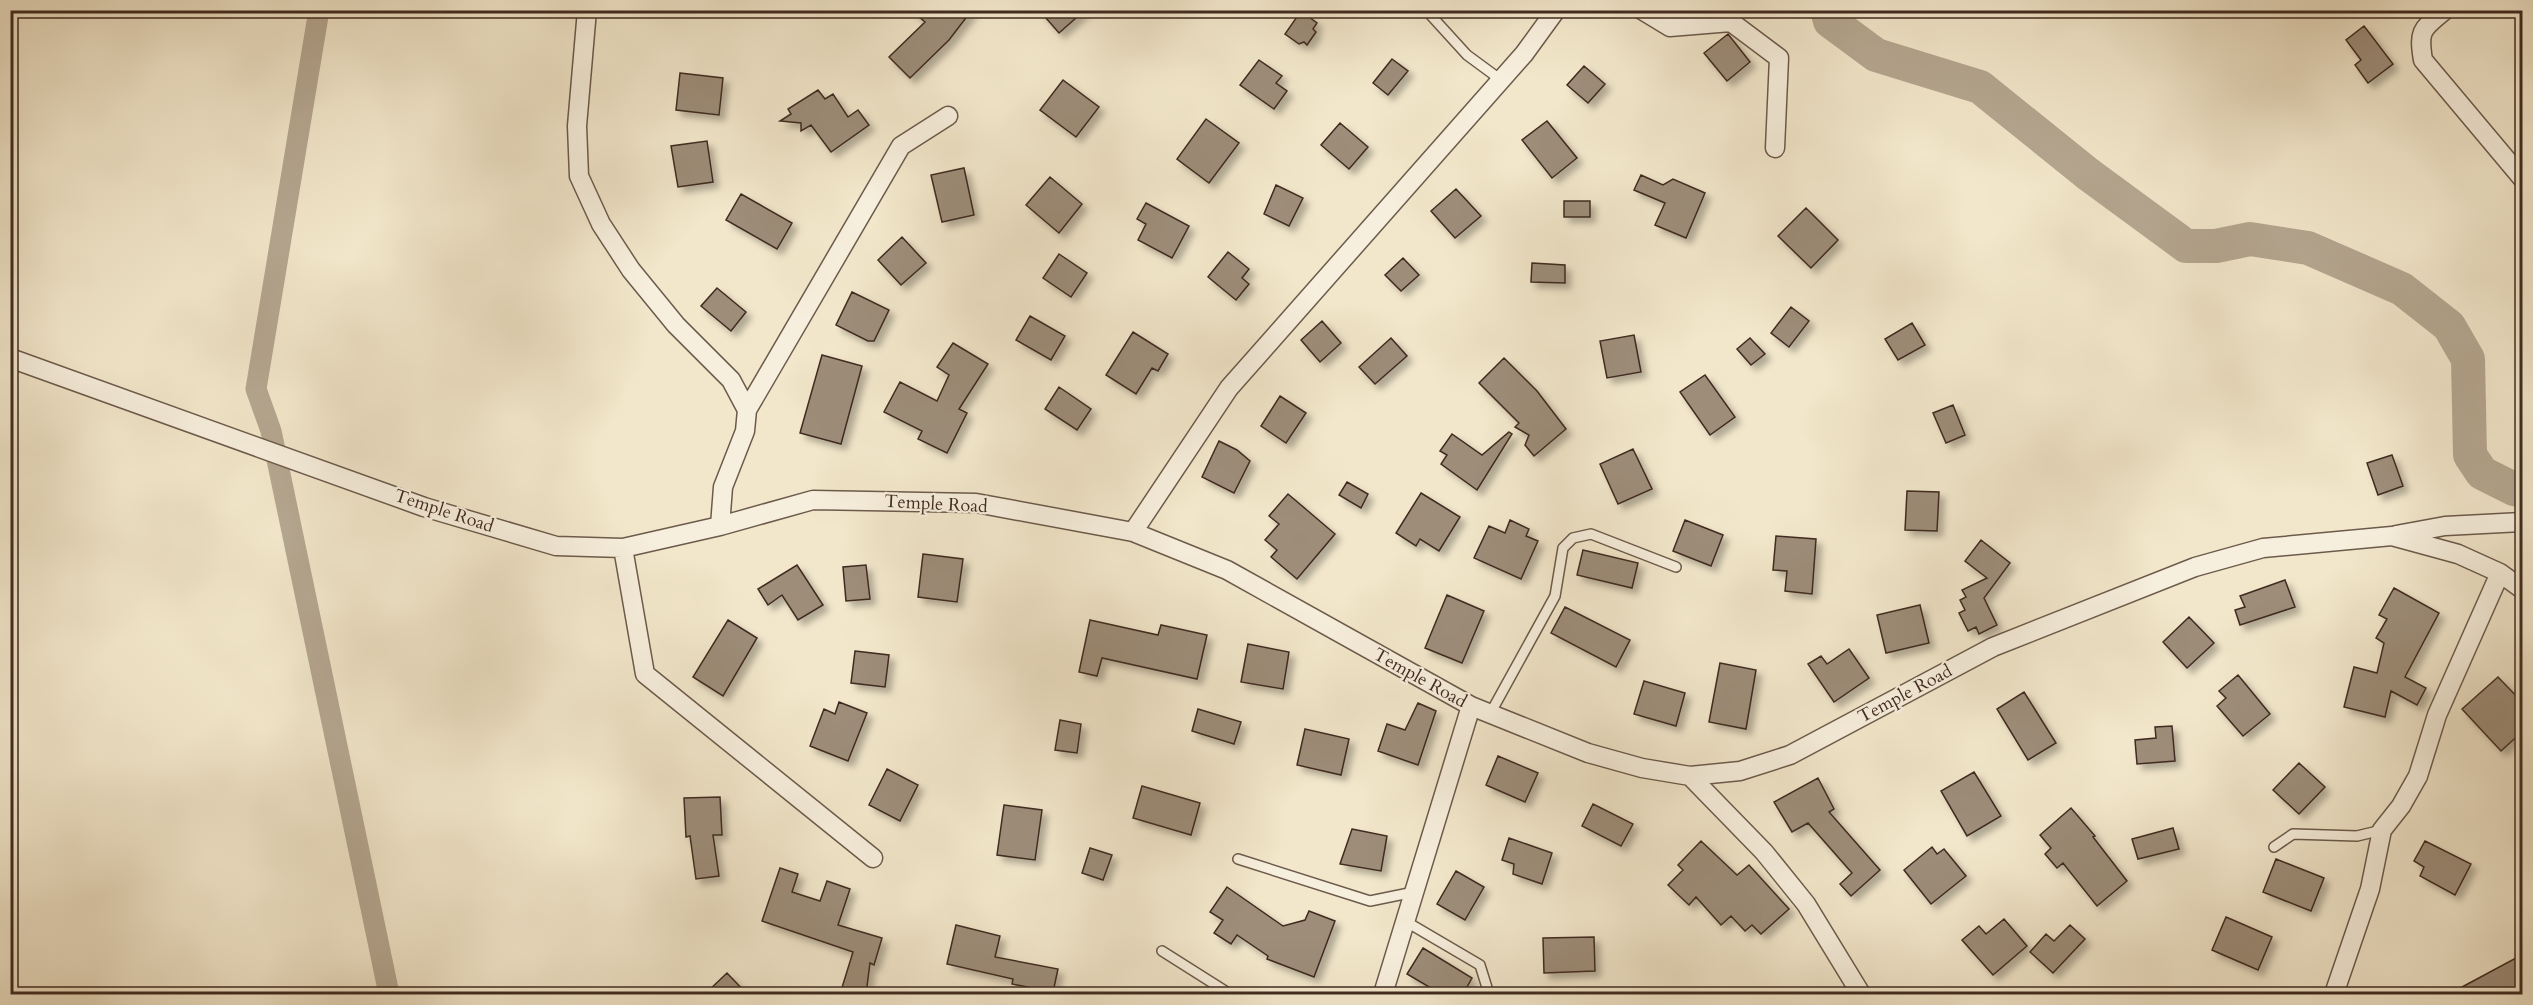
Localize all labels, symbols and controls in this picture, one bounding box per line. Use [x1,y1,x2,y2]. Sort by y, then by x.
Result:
street label: Temple Road [391,483,497,539]
street label: Temple Road [884,489,989,519]
street label: Temple Road [1369,642,1472,714]
street label: Temple Road [1854,659,1957,729]

